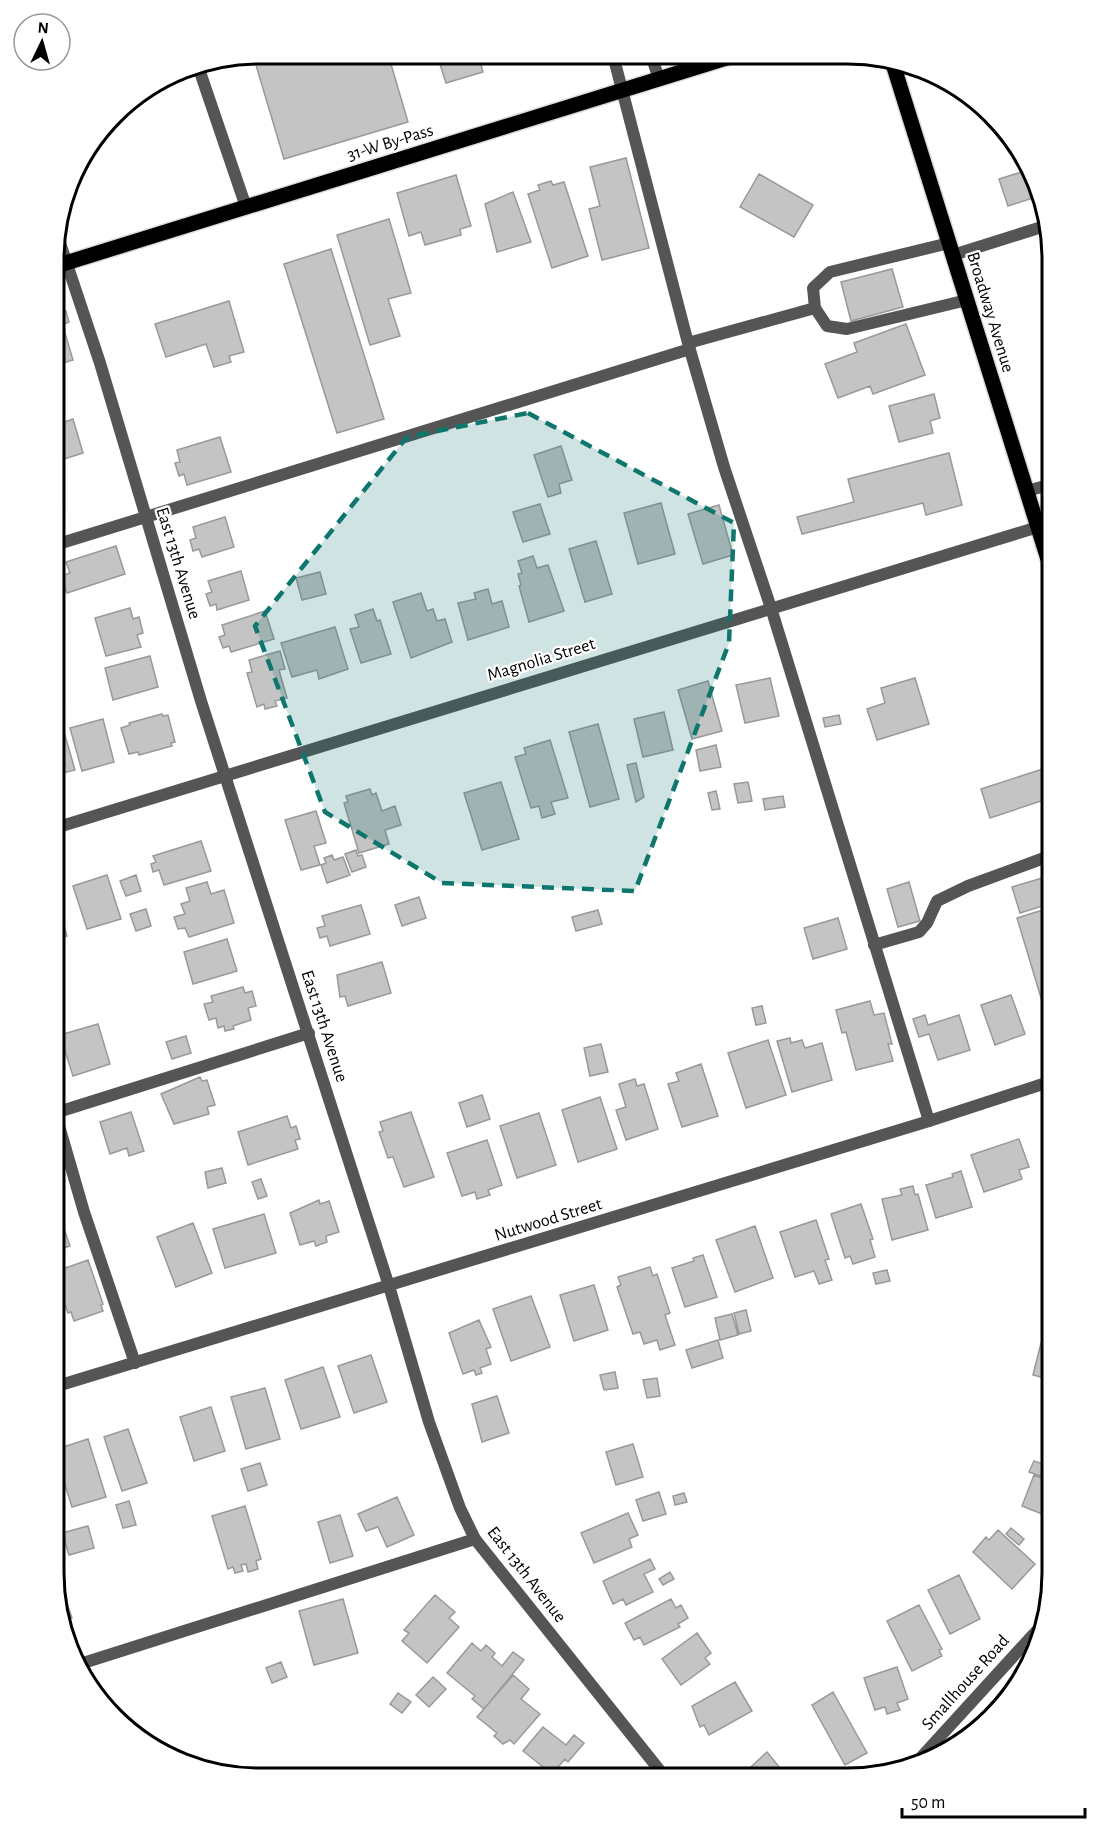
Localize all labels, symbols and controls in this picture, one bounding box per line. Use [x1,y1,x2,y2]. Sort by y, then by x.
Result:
north arrow [12,12,72,72]
text: N [37,20,49,37]
street label: 31-W By-Pass [345,121,436,165]
street label: Broadway Avenue [963,250,1017,375]
street label: East 13th Avenue [152,505,204,621]
street label: Magnolia Street [485,635,598,685]
street label: East 13th Avenue [298,968,351,1084]
street label: Nutwood Street [492,1195,604,1245]
street label: East 13th Avenue [483,1523,569,1626]
street label: Smallhouse Road [919,1632,1013,1734]
scale bar [902,1781,1085,1819]
text: 50 m [911,1794,945,1812]

